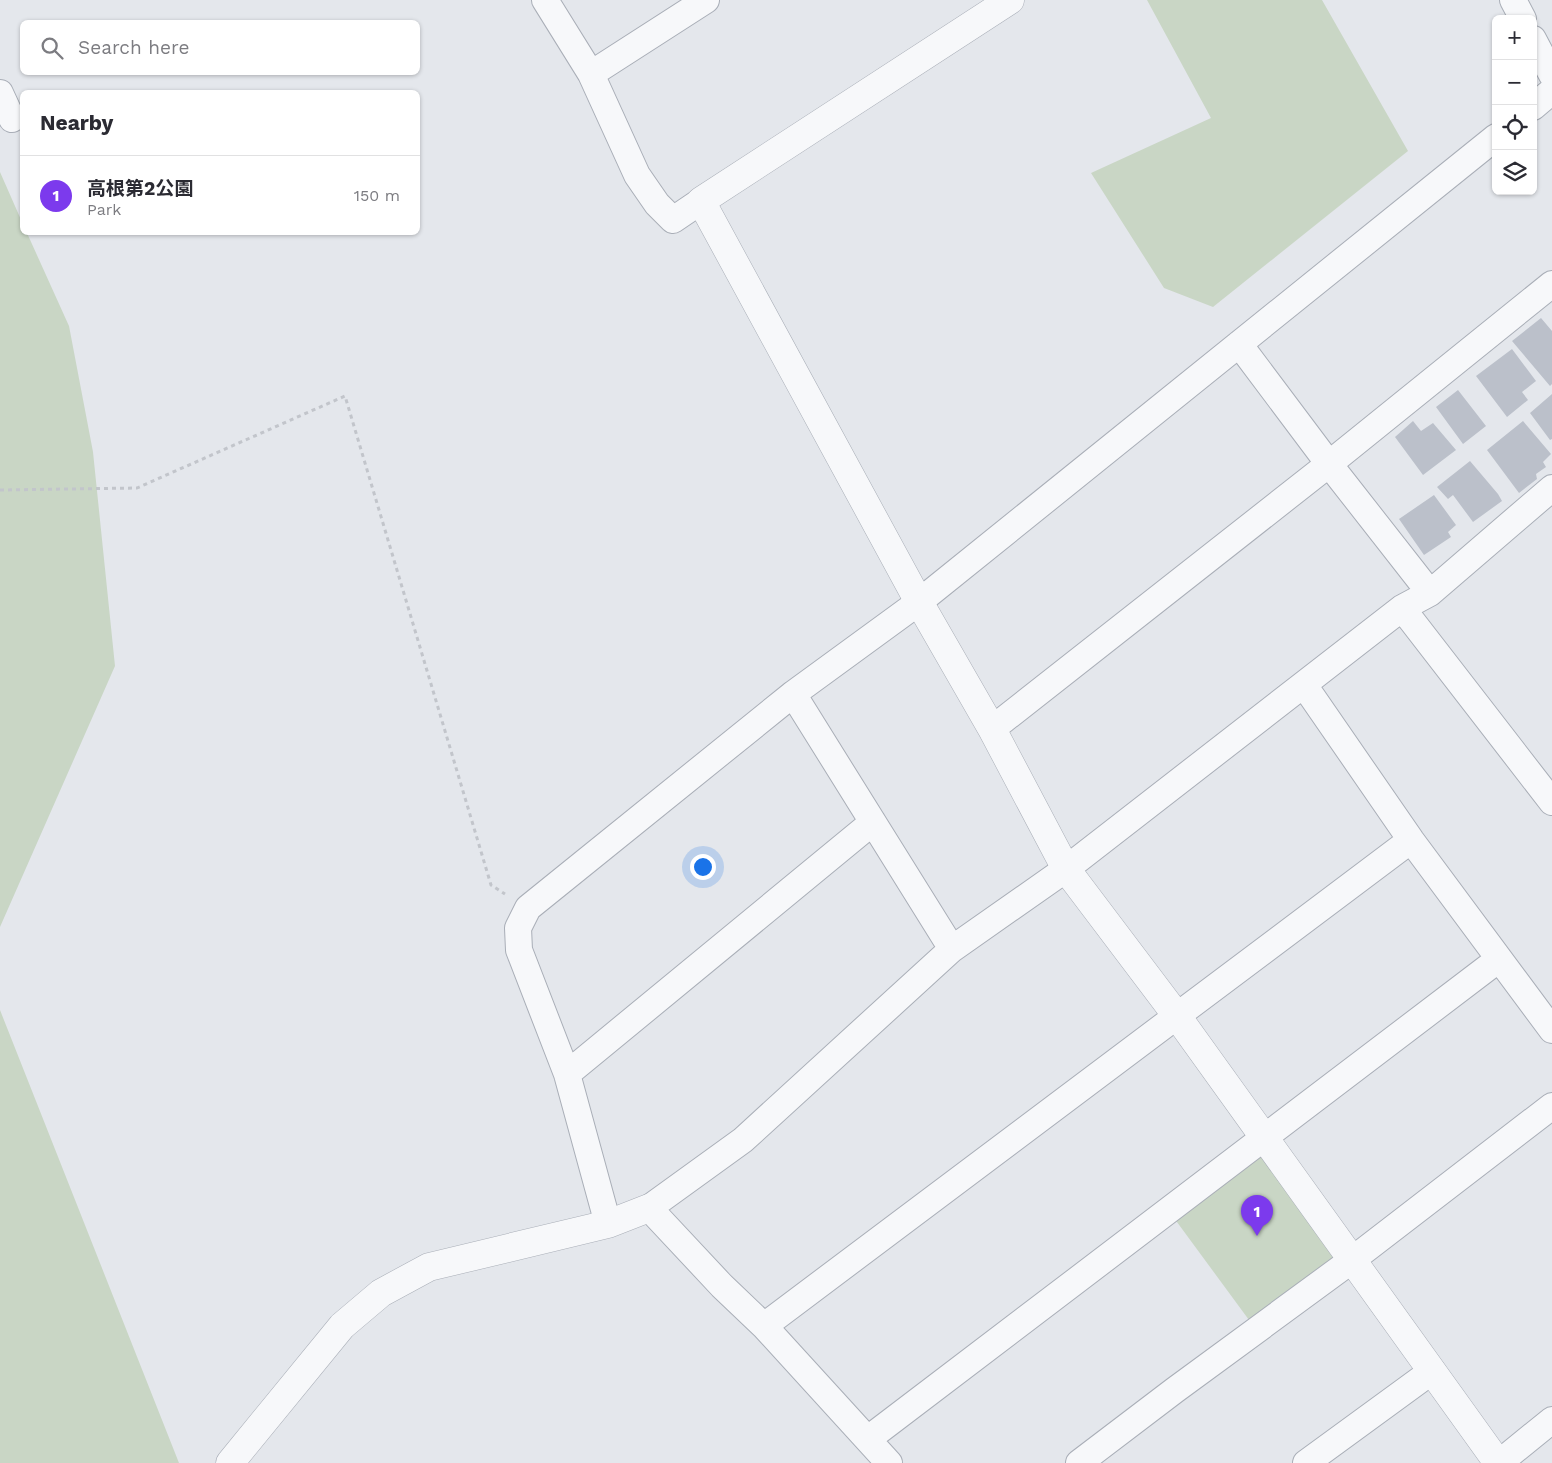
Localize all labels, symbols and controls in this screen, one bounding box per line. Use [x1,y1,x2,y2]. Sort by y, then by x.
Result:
map controls [1492,15,1537,195]
button: + [1492,15,1537,60]
search box [20,20,420,75]
icon: search [38,34,66,62]
text: Search here [78,36,189,59]
button: − [1492,60,1537,105]
button: locate [1492,105,1537,150]
text: Nearby [40,110,113,135]
button: layers [1492,150,1537,195]
text: 高根第2公園 [87,177,193,200]
text: 1 [53,186,59,205]
text: 150 m [354,186,400,205]
text: Park [87,200,121,219]
your location [690,854,716,880]
pin: 1 [1241,1195,1273,1236]

